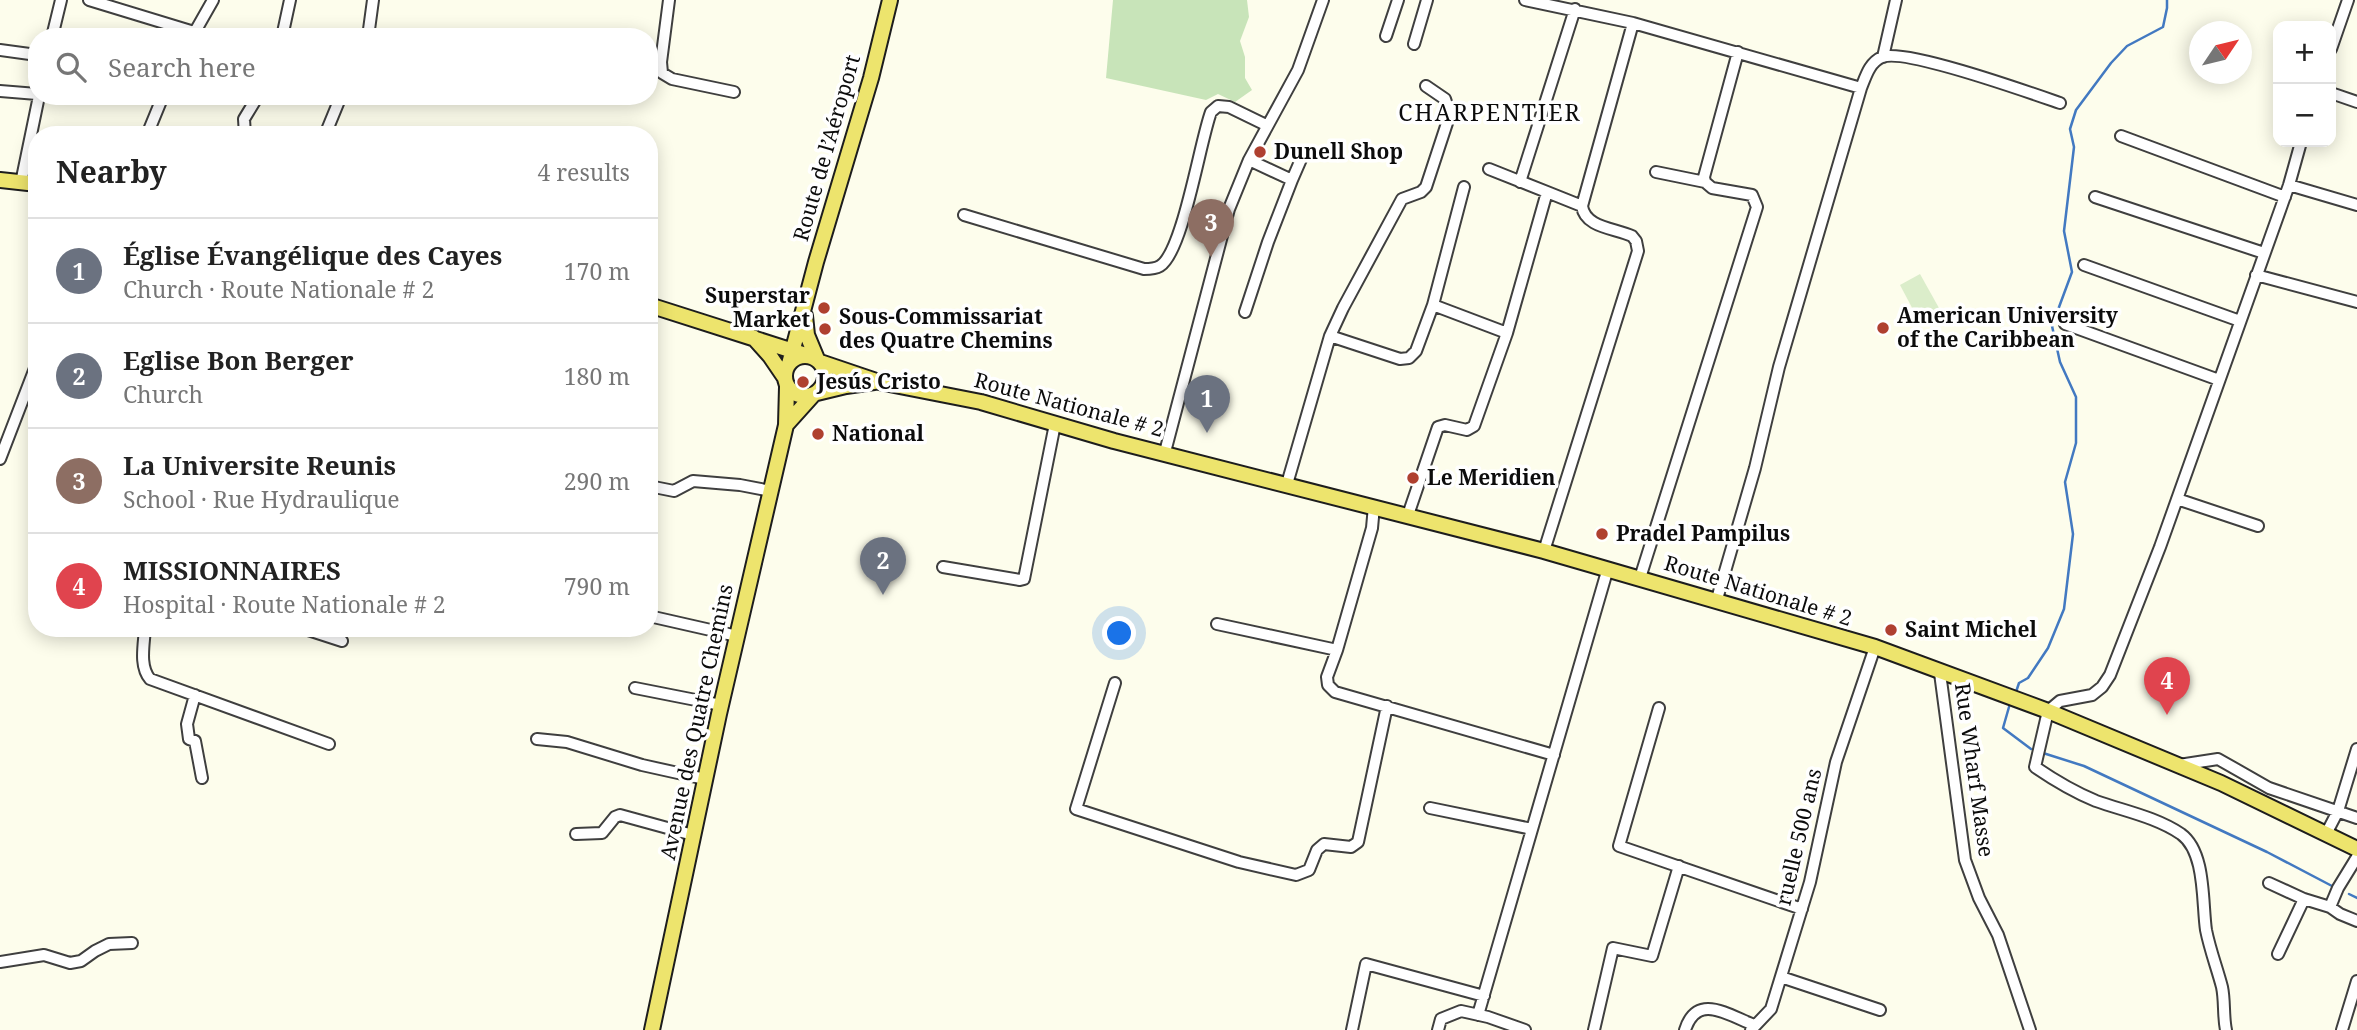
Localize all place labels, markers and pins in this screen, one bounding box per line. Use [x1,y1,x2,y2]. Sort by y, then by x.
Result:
place label: Dunell Shop [1274,137,1403,165]
marker: Dunell Shop [1252,144,1268,160]
pin: 3 [1188,199,1234,257]
place label: Superstar Market [705,281,810,333]
marker: Superstar Market [816,300,832,316]
place label: American University of the Caribbean [1897,301,2119,353]
place label: Sous-Commissariat des Quatre Chemins [839,302,1053,354]
marker: American University of the Caribbean [1875,320,1891,336]
marker: Sous-Commissariat des Quatre Chemins [817,321,833,337]
place label: Jesús Cristo [816,367,941,395]
marker: Jesús Cristo [795,374,811,390]
pin: 1 [1184,375,1230,433]
place label: National [832,419,925,447]
marker: National [810,426,826,442]
place label: Le Meridien [1427,463,1556,491]
marker: Le Meridien [1405,470,1421,486]
place label: Pradel Pampilus [1616,519,1790,547]
marker: Pradel Pampilus [1594,526,1610,542]
pin: 2 [860,537,906,595]
place label: Saint Michel [1905,615,2038,643]
marker: Saint Michel [1883,622,1899,638]
pin: 4 [2144,657,2190,715]

